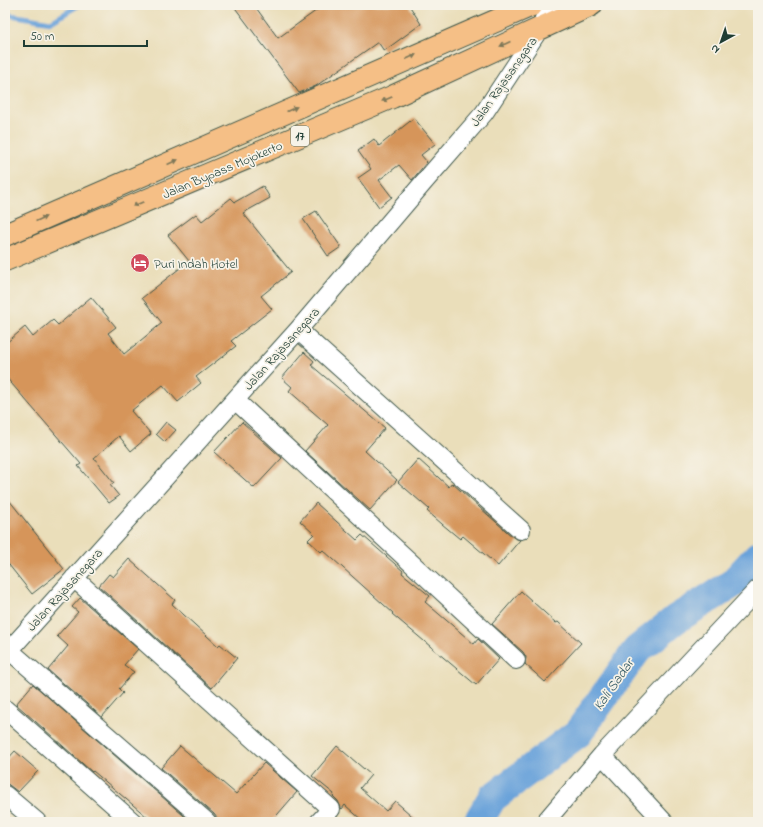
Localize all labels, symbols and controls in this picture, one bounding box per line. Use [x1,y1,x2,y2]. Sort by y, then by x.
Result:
scale bar [24,22,147,48]
north arrow [701,22,741,62]
text: 50 m [30,28,54,46]
street label: Jalan Rajasanegara [466,33,543,131]
text: N [707,40,723,57]
one-way arrow [499,41,510,47]
one-way arrow [405,54,417,61]
one-way arrow [380,97,392,103]
one-way arrow [286,106,298,112]
road number: 17 [291,126,309,146]
street label: Jalan Bypass Mojokerto [160,136,286,205]
one-way arrow [167,158,179,164]
one-way arrow [132,201,143,207]
one-way arrow [35,216,46,222]
hotel icon: Puri Indah Hotel [129,252,151,274]
place label: Puri Indah Hotel [154,255,238,274]
street label: Jalan Rajasanegara [240,303,325,395]
street label: Jalan Rajasanegara [23,544,108,636]
water label: Kali Sadar [589,653,641,715]

